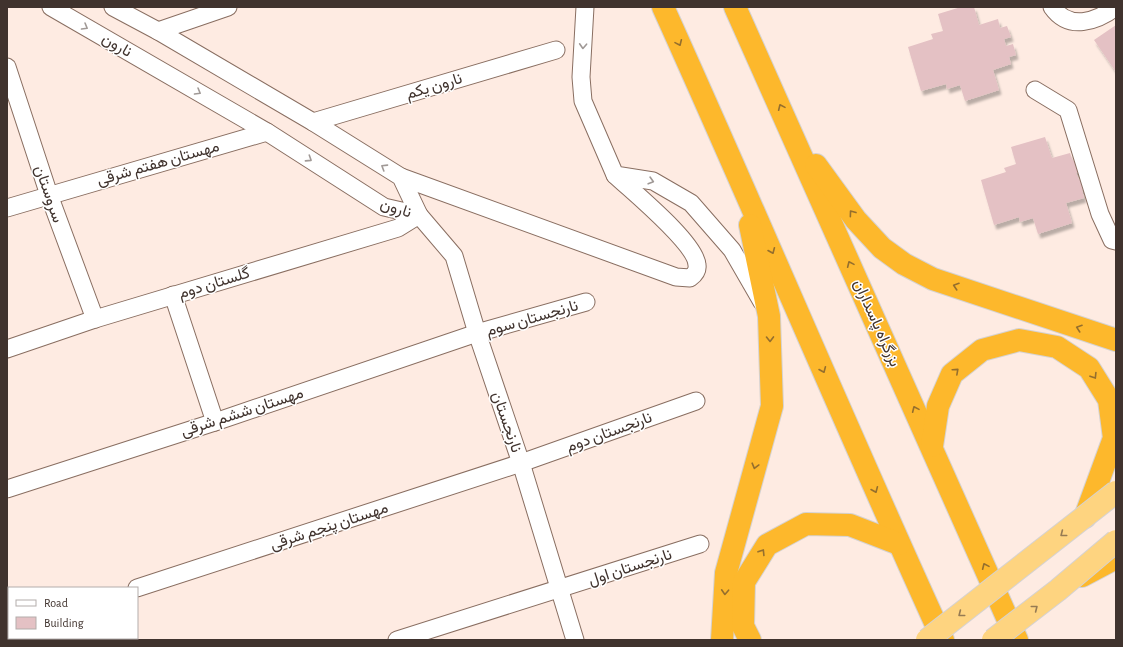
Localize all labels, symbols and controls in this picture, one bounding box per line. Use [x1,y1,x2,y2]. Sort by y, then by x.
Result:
one-way arrow [81,22,88,29]
street label: نارون [98,30,135,62]
one-way arrow [674,38,682,46]
one-way arrow [578,43,587,49]
street label: نارون یکم [404,70,465,104]
one-way arrow [194,87,201,94]
one-way arrow [778,104,786,111]
street label: مهستان هفتم شرقی [95,138,222,190]
one-way arrow [305,154,312,161]
street label: سروستان [30,163,66,225]
one-way arrow [381,164,388,172]
one-way arrow [647,176,654,185]
street label: نارون [378,195,414,222]
one-way arrow [850,211,857,218]
one-way arrow [767,247,775,254]
one-way arrow [847,261,855,269]
street label: گلستان دوم [176,265,252,303]
street label: بزرگراه پاسداران [848,277,903,370]
one-way arrow [952,283,959,291]
street label: نارنجستان سوم [484,297,580,341]
one-way arrow [1076,324,1083,333]
one-way arrow [766,336,774,342]
one-way arrow [819,367,827,374]
one-way arrow [951,368,959,375]
one-way arrow [1089,372,1097,379]
street label: مهستان ششم شرقی [179,385,306,441]
street label: نارنجستان [487,389,525,455]
one-way arrow [912,405,920,413]
street label: نارنجستان دوم [564,409,655,457]
one-way arrow [751,463,760,470]
one-way arrow [870,485,878,493]
street label: مهستان پنجم شرقی [268,499,391,556]
one-way arrow [1061,529,1068,536]
street label: نارنجستان اول [586,546,674,590]
one-way arrow [758,549,765,556]
one-way arrow [981,562,989,569]
legend [8,587,138,639]
one-way arrow [721,589,729,595]
text: Road [44,597,68,609]
one-way arrow [1031,605,1038,612]
one-way arrow [958,609,965,616]
text: Building [44,617,84,629]

